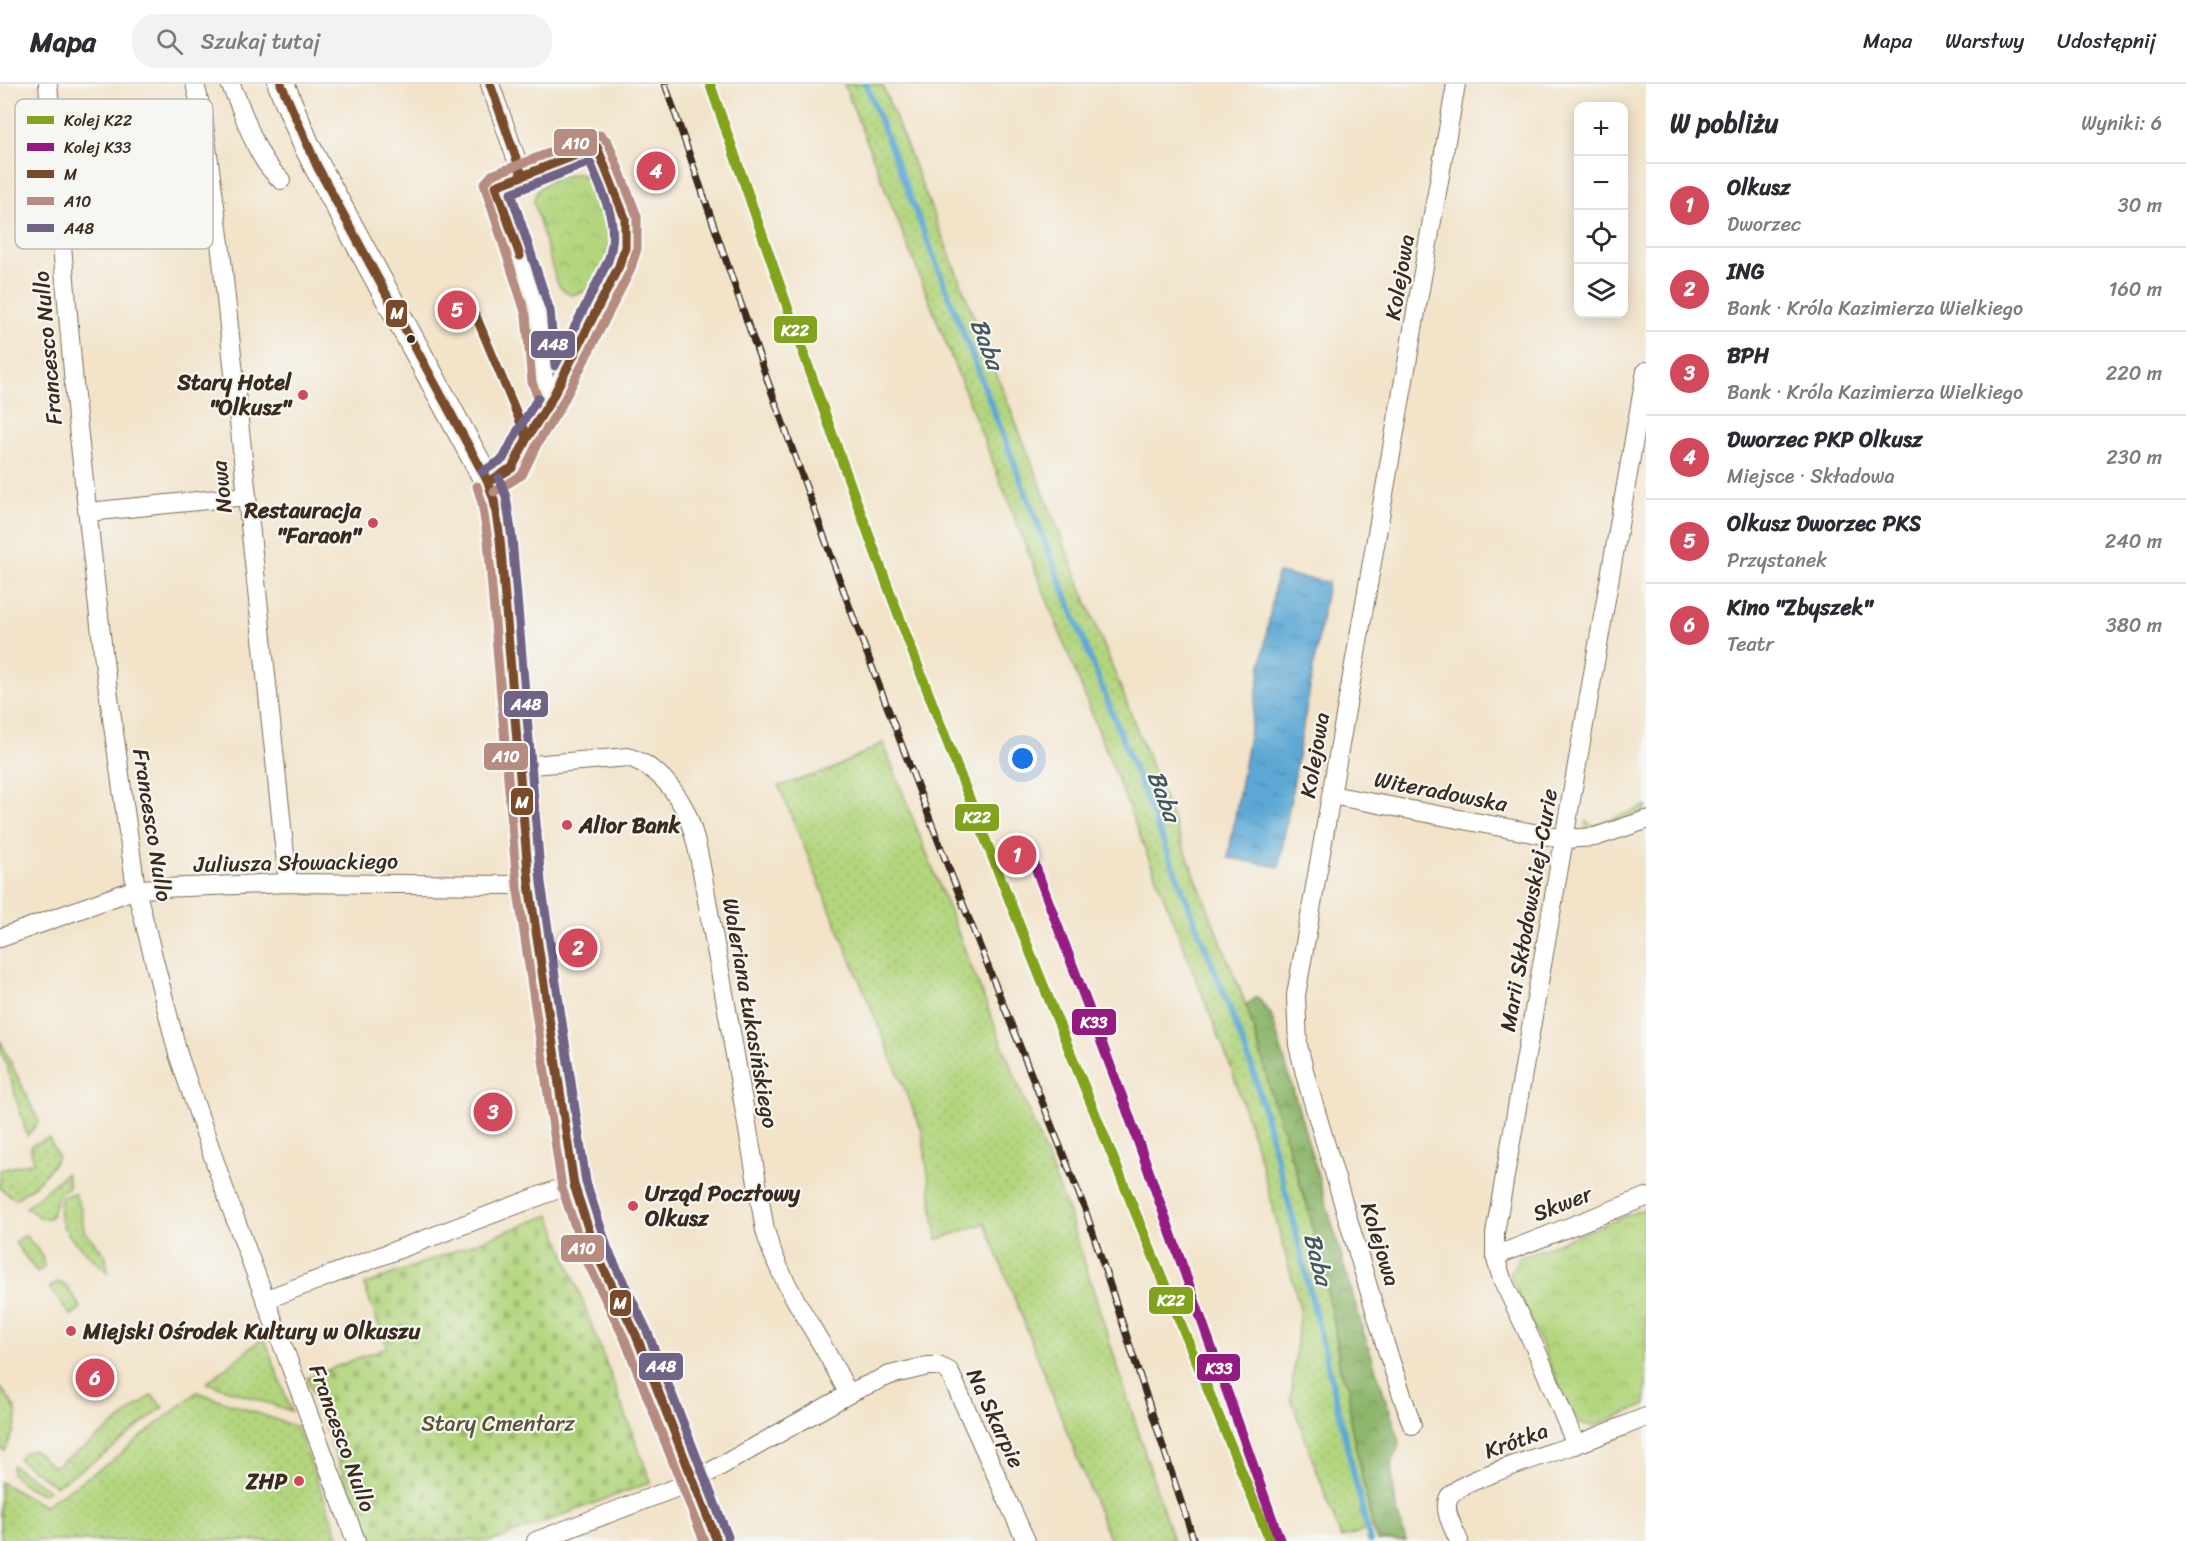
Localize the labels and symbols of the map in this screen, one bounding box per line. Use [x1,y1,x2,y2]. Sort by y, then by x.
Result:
legend [15,99,213,249]
text: Kolej K22 [64,106,132,135]
line badge: A10 [553,128,598,157]
text: A10 [561,129,590,158]
text: Kolej K33 [64,133,132,162]
pin: 4 [636,148,676,194]
text: M [64,160,77,189]
text: A10 [63,187,91,216]
text: A48 [63,214,94,243]
street label: Kolejowa [1373,231,1426,323]
street label: Francesco Nullo [21,269,74,427]
pin: 5 [438,288,476,332]
line badge: M [385,299,408,328]
text: M [389,299,404,328]
water label: Baba [958,312,1017,379]
line badge: K22 [773,315,818,344]
text: K22 [780,316,810,345]
line badge: A48 [530,330,576,359]
text: A48 [537,330,568,359]
unlabelled marker [405,333,417,345]
place label: Stary Hotel "Olkusz" [176,363,293,427]
marker: Stary Hotel "Olkusz" [296,388,310,402]
street label: Nowa [199,458,244,515]
place label: Restauracja "Faraon" [244,491,363,555]
marker: Restauracja "Faraon" [366,516,380,530]
line badge: A48 [503,690,549,718]
text: A48 [510,690,541,719]
street label: Kolejowa [1288,709,1341,801]
line badge: A10 [483,742,529,771]
text: A10 [491,742,520,771]
your location [1008,744,1037,773]
street label: Francesco Nullo [121,746,184,905]
street label: Witeradowska [1371,759,1512,824]
water label: Baba [1135,764,1194,831]
street label: Marii Skłodowskiej-Curie [1488,785,1569,1035]
line badge: M [510,787,534,816]
text: M [514,788,529,817]
line badge: K22 [954,803,1000,832]
text: K22 [962,803,992,832]
place label: Alior Bank [578,806,682,845]
marker: Alior Bank [560,818,574,832]
pin: 1 [998,832,1036,878]
street label: Juliusza Słowackiego [193,841,398,884]
street label: Waleriana Łukasińskiego [711,895,790,1131]
pin: 2 [558,926,598,970]
line badge: K33 [1071,1008,1117,1036]
text: K33 [1079,1008,1108,1037]
pin: 3 [474,1090,512,1134]
place label: Urząd Pocztowy Olkusz [645,1174,801,1238]
street label: Skwer [1527,1174,1599,1233]
street label: Kolejowa [1349,1197,1412,1291]
marker: Urząd Pocztowy Olkusz [626,1199,640,1213]
water label: Baba [1291,1228,1345,1292]
line badge: A10 [560,1234,605,1263]
text: A10 [567,1234,596,1263]
line badge: K22 [1148,1286,1194,1315]
text: K22 [1156,1286,1186,1315]
line badge: M [609,1289,632,1317]
text: M [612,1289,627,1318]
place label: Miejski Ośrodek Kultury w Olkuszu [82,1312,420,1351]
marker: Miejski Ośrodek Kultury w Olkuszu [64,1324,78,1338]
line badge: A48 [638,1352,684,1381]
text: A48 [645,1352,676,1381]
line badge: K33 [1196,1353,1241,1382]
text: K33 [1204,1354,1233,1383]
pin: 6 [76,1356,115,1400]
street label: Francesco Nullo [298,1359,387,1518]
street label: Na Skarpie [955,1362,1036,1475]
park label: Stary Cmentarz [421,1404,575,1443]
street label: Krótka [1479,1411,1554,1470]
place label: ZHP [245,1462,287,1501]
marker: ZHP [292,1474,306,1488]

